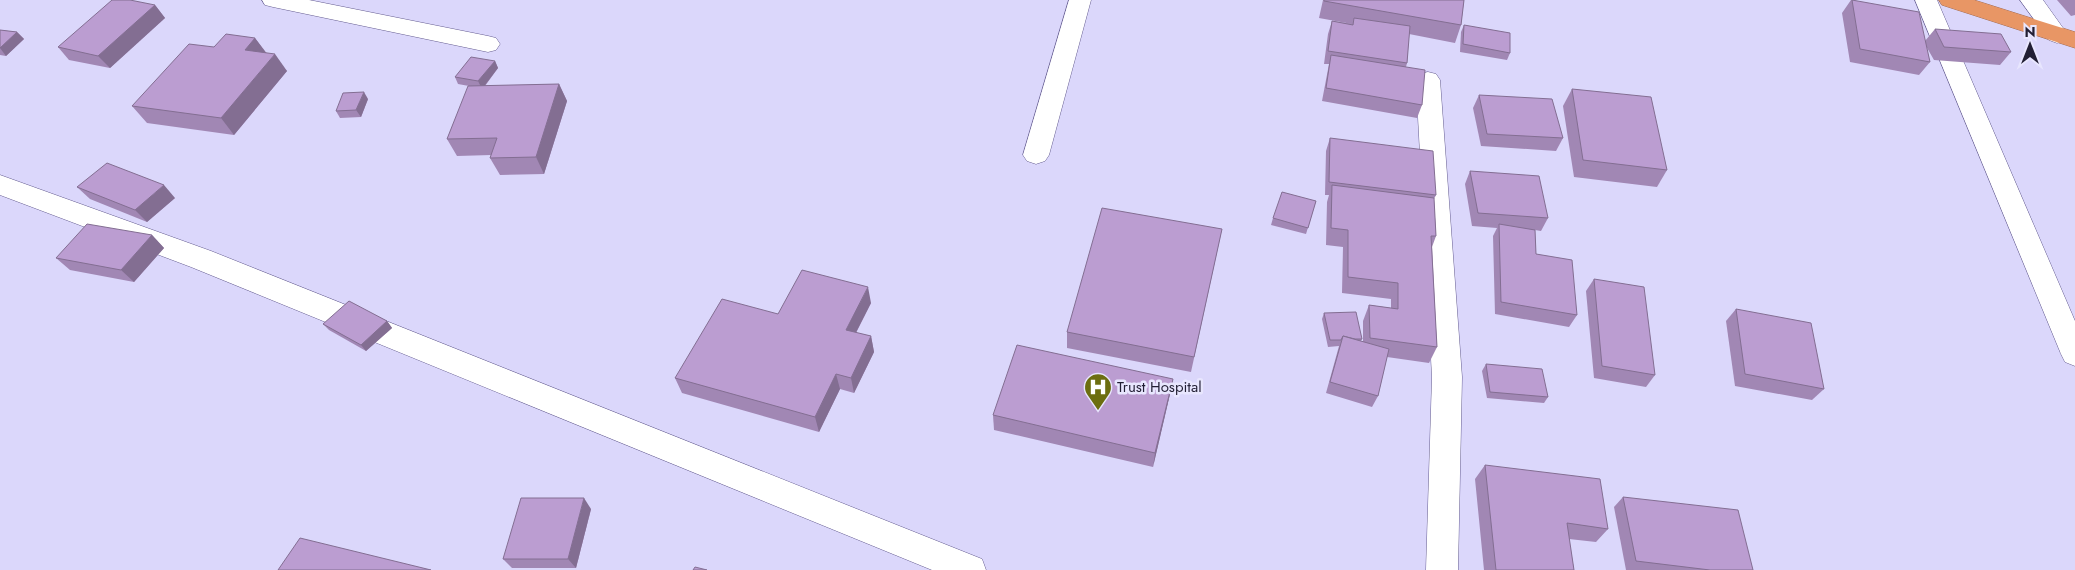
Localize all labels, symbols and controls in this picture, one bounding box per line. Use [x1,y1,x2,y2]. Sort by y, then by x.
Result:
north arrow [2005,20,2055,70]
text: N [2024,22,2036,42]
hospital icon: Trust Hospital [1083,372,1113,411]
place label: Trust Hospital [1117,376,1202,398]

